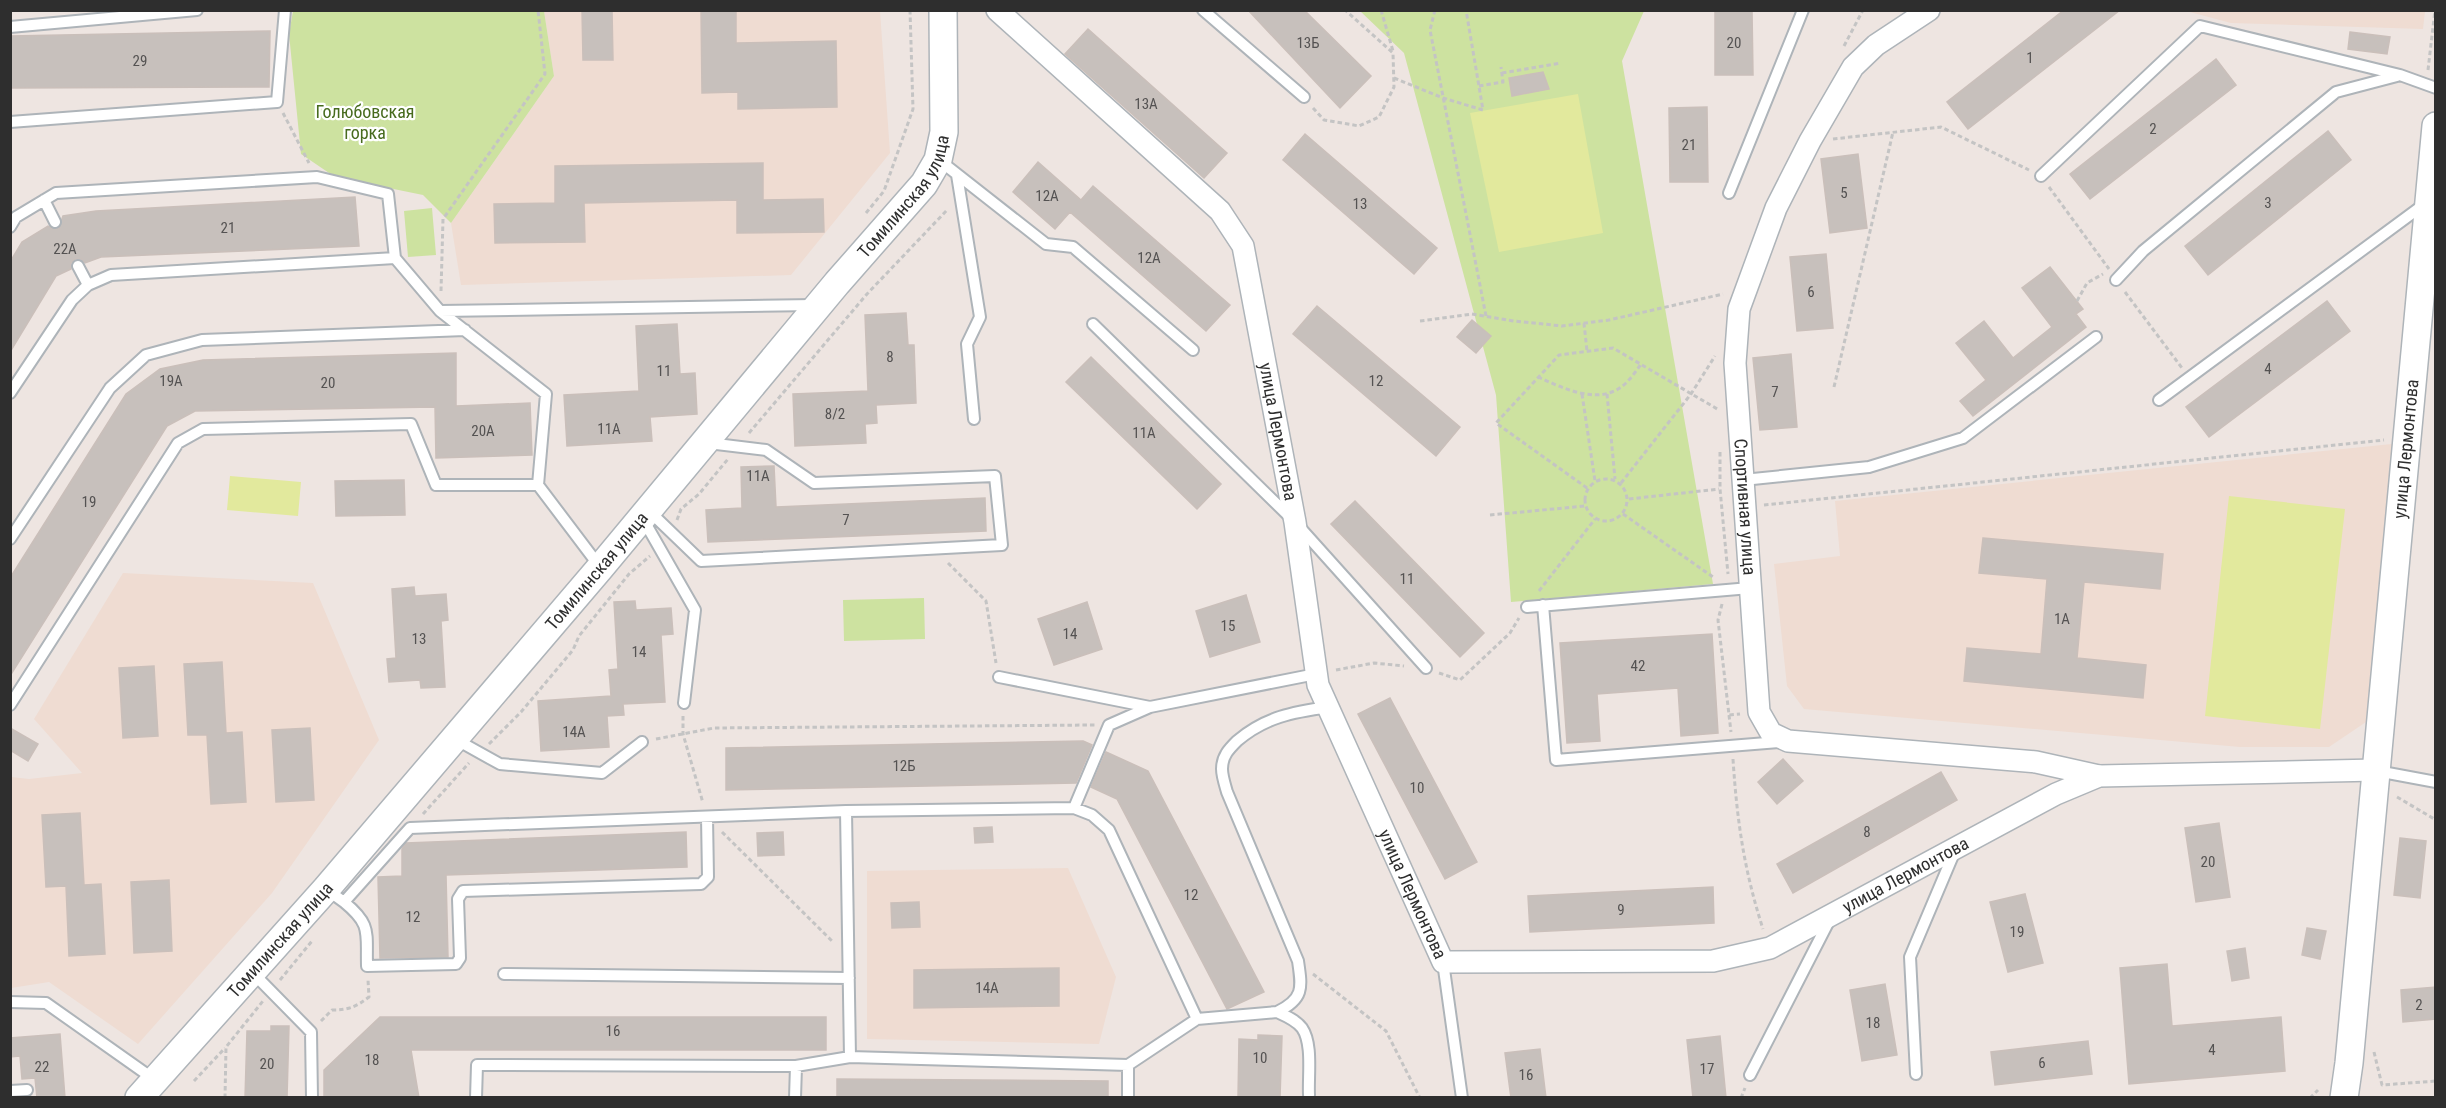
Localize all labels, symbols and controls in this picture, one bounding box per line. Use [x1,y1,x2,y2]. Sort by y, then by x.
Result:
house number: 13Б [1296,34,1320,52]
house number: 20 [1727,34,1741,52]
house number: 1 [2026,49,2034,67]
house number: 29 [133,52,147,70]
house number: 13А [1134,95,1158,113]
park label: Голюбовская горка [315,101,415,143]
house number: 2 [2149,120,2157,138]
street label: Томилинская улица [853,133,953,262]
house number: 21 [1682,136,1696,154]
house number: 5 [1840,184,1848,202]
house number: 12А [1035,187,1059,205]
house number: 3 [2264,194,2272,212]
house number: 13 [1353,195,1367,213]
house number: 21 [221,219,235,237]
house number: 22А [53,240,77,258]
house number: 12А [1137,249,1161,267]
house number: 6 [1807,283,1815,301]
house number: 8 [886,348,894,366]
house number: 4 [2264,360,2272,378]
street label: улица Лермонтова [1255,361,1302,502]
house number: 11 [657,362,671,380]
house number: 19А [159,372,183,390]
house number: 12 [1369,372,1383,390]
house number: 20 [321,374,335,392]
street label: улица Лермонтова [2389,378,2422,520]
house number: 7 [1771,383,1779,401]
house number: 8/2 [825,405,845,423]
house number: 11А [597,420,621,438]
house number: 20А [471,422,495,440]
house number: 11А [1132,424,1156,442]
street label: Спортивная улица [1730,438,1761,576]
house number: 11А [746,467,770,485]
house number: 19 [82,493,96,511]
street label: Томилинская улица [541,508,652,634]
house number: 7 [842,511,850,529]
house number: 11 [1400,570,1414,588]
house number: 1А [2054,610,2070,628]
house number: 15 [1221,617,1235,635]
house number: 14 [1063,625,1077,643]
house number: 13 [412,630,426,648]
house number: 14 [632,643,646,661]
house number: 42 [1631,657,1645,675]
house number: 14А [562,723,586,741]
house number: 12Б [892,757,916,775]
house number: 10 [1410,779,1424,797]
house number: 8 [1863,823,1871,841]
street label: улица Лермонтова [1374,826,1451,962]
street label: улица Лермонтова [1839,832,1972,917]
house number: 20 [2201,853,2215,871]
street label: Томилинская улица [223,878,337,1002]
house number: 12 [1184,886,1198,904]
house number: 9 [1617,901,1625,919]
house number: 12 [406,908,420,926]
house number: 19 [2010,923,2024,941]
house number: 14А [975,979,999,997]
house number: 2 [2415,996,2423,1014]
house number: 18 [1866,1014,1880,1032]
house number: 16 [606,1022,620,1040]
house number: 4 [2208,1041,2216,1059]
house number: 10 [1253,1049,1267,1067]
house number: 18 [365,1051,379,1069]
house number: 6 [2038,1054,2046,1072]
house number: 20 [260,1055,274,1073]
house number: 22 [35,1058,49,1076]
house number: 17 [1700,1060,1714,1078]
house number: 16 [1519,1066,1533,1084]

